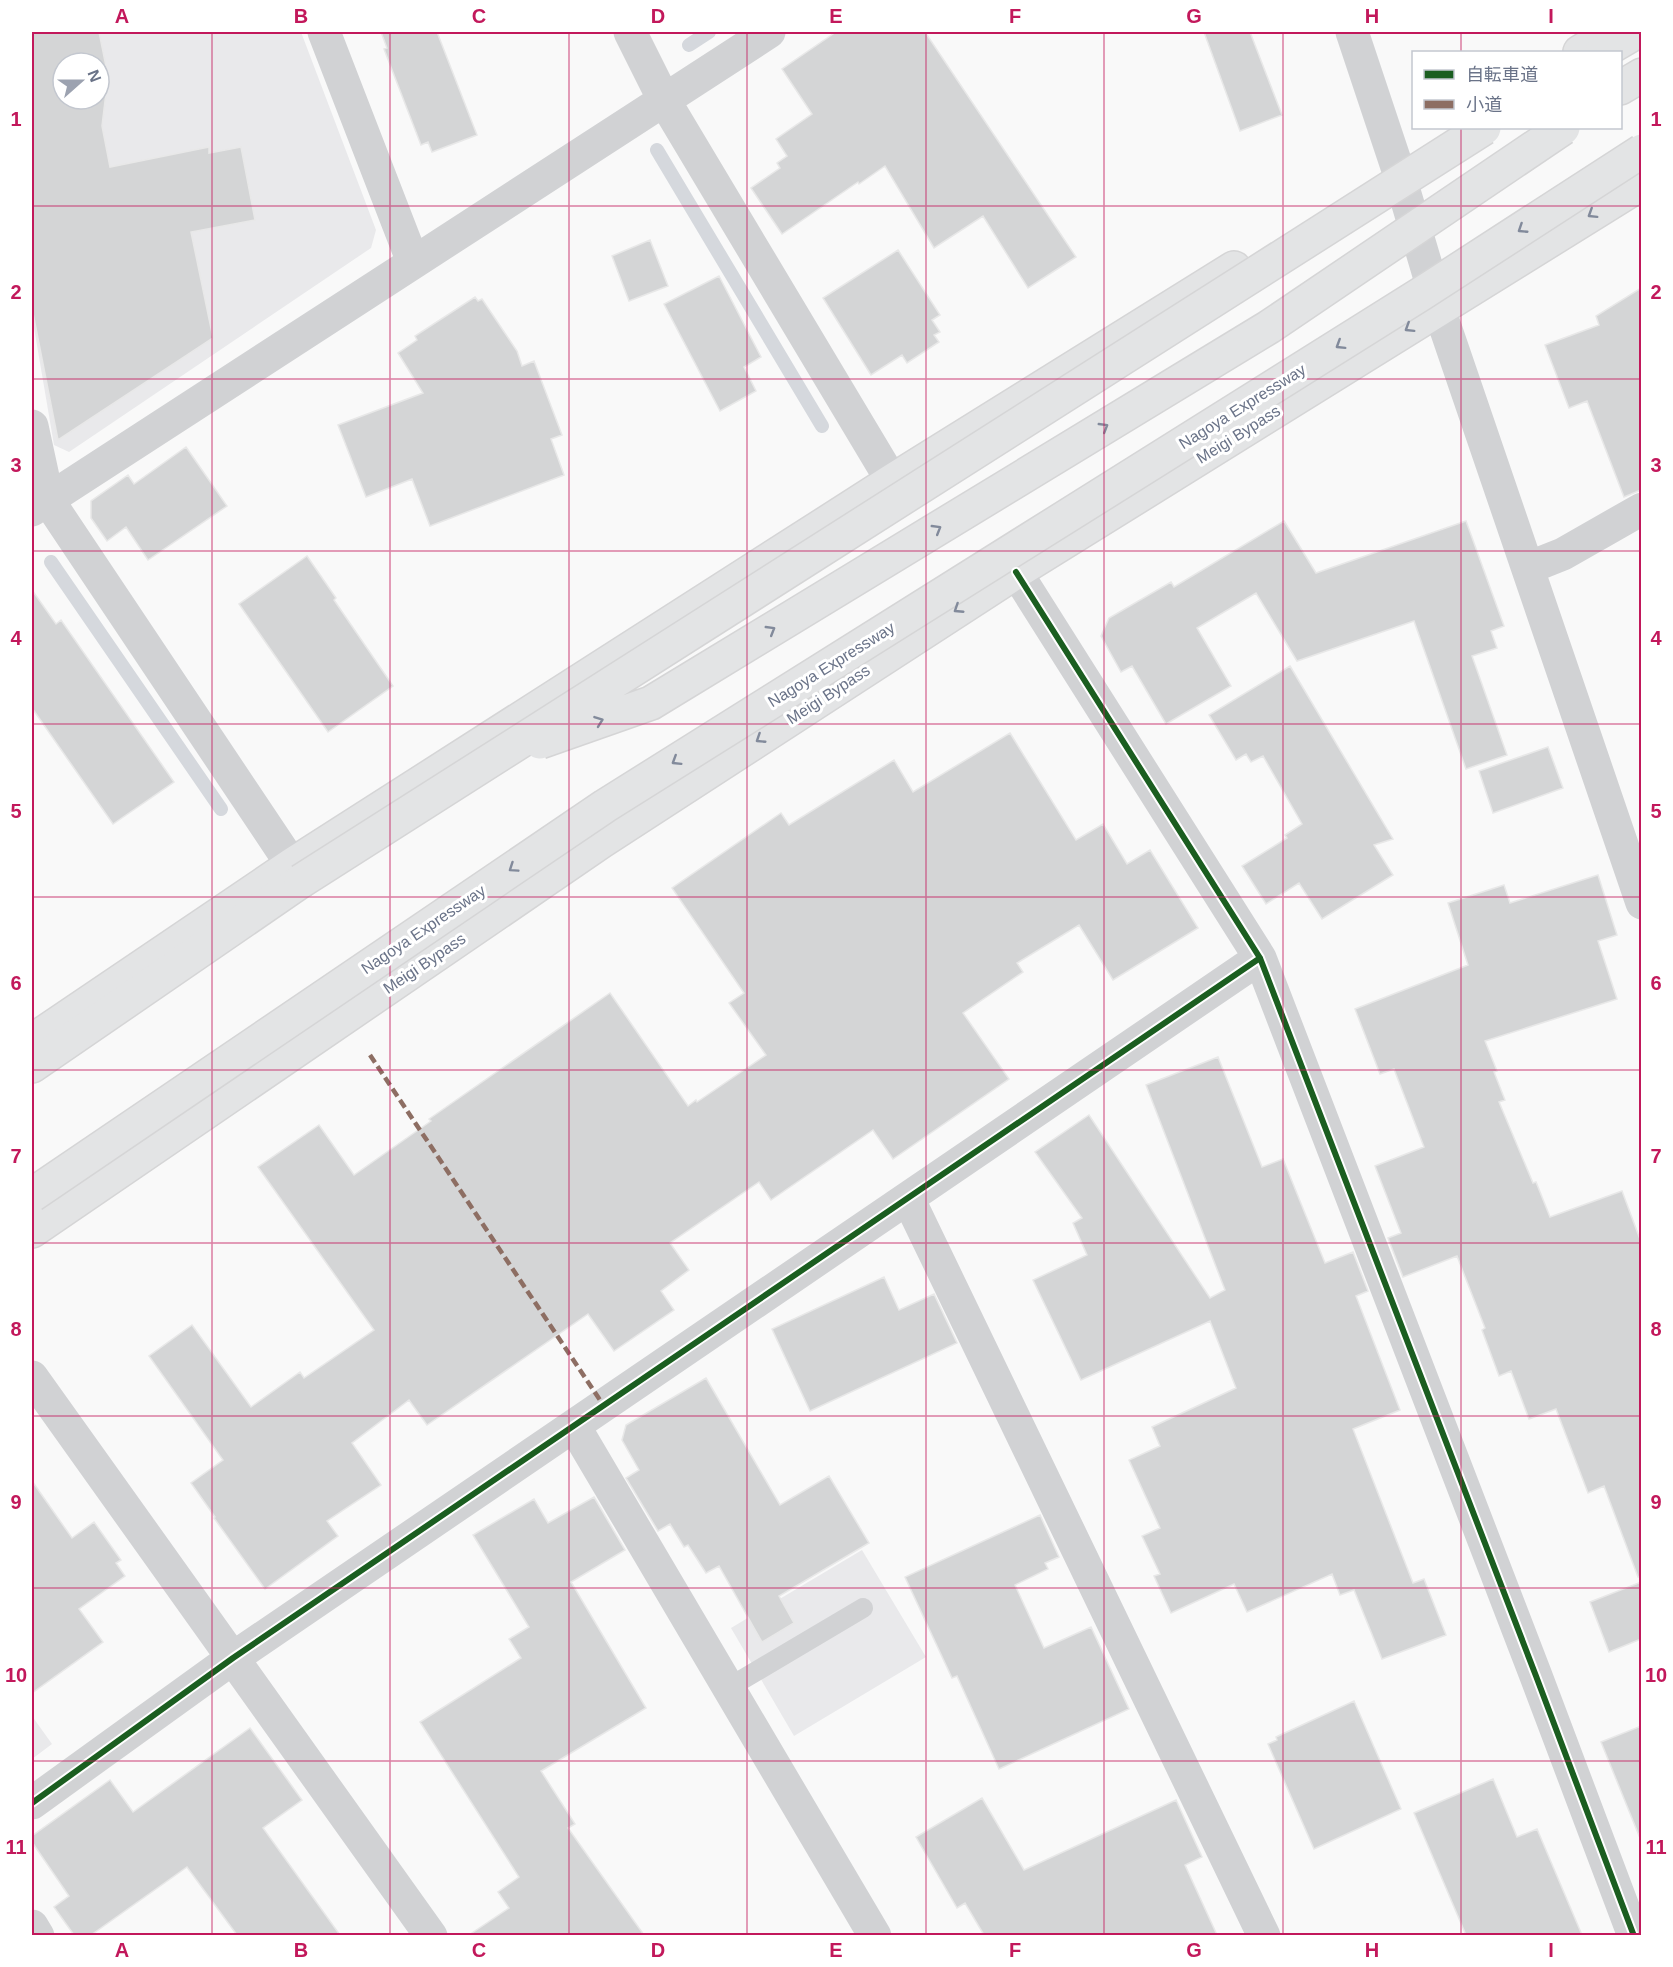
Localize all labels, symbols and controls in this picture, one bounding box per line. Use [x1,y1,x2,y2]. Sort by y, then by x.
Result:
text: A [115,5,129,27]
text: B [294,5,308,27]
text: C [472,5,486,27]
text: D [651,5,665,27]
text: E [829,5,843,27]
text: F [1009,5,1021,27]
text: G [1186,5,1202,27]
text: H [1365,5,1379,27]
text: I [1548,5,1554,27]
north arrow [51,51,111,111]
legend [1412,51,1622,129]
text: 自転車道 [1466,65,1538,85]
text: N [85,67,105,84]
text: 小道 [1466,95,1502,115]
text: 1 [10,108,22,130]
text: 1 [1650,108,1662,130]
one-way arrow [1588,206,1598,218]
one-way arrow [1518,221,1528,233]
text: 2 [10,281,22,303]
text: 2 [1650,281,1662,303]
one-way arrow [1405,321,1415,333]
one-way arrow [1336,337,1346,349]
street label: Nagoya Expressway [1176,361,1309,452]
street label: Meigi Bypass [1193,402,1283,467]
one-way arrow [1098,423,1108,435]
text: 3 [10,454,22,476]
text: 3 [1650,454,1662,476]
one-way arrow [931,524,941,536]
one-way arrow [954,602,964,614]
street label: Nagoya Expressway [765,619,898,710]
one-way arrow [765,626,775,637]
text: 4 [10,627,22,649]
text: 4 [1650,627,1662,649]
street label: Meigi Bypass [784,661,873,727]
one-way arrow [594,716,604,729]
one-way arrow [755,731,766,742]
one-way arrow [672,753,683,764]
text: 5 [10,800,22,822]
text: 5 [1650,800,1662,822]
one-way arrow [509,861,520,872]
street label: Nagoya Expressway [358,882,488,977]
street label: Meigi Bypass [380,930,468,997]
text: 6 [10,972,22,994]
text: 6 [1650,972,1662,994]
text: 7 [10,1145,22,1167]
text: 7 [1650,1145,1662,1167]
text: 8 [10,1318,22,1340]
text: 8 [1650,1318,1662,1340]
text: 9 [10,1491,22,1513]
text: 9 [1650,1491,1662,1513]
text: 10 [5,1664,27,1686]
text: 10 [1645,1664,1667,1686]
text: 11 [5,1836,27,1858]
text: 11 [1645,1836,1667,1858]
text: A [115,1939,129,1961]
text: B [294,1939,308,1961]
text: C [472,1939,486,1961]
text: D [651,1939,665,1961]
text: E [829,1939,843,1961]
text: F [1009,1939,1021,1961]
text: G [1186,1939,1202,1961]
text: H [1365,1939,1379,1961]
text: I [1548,1939,1554,1961]

